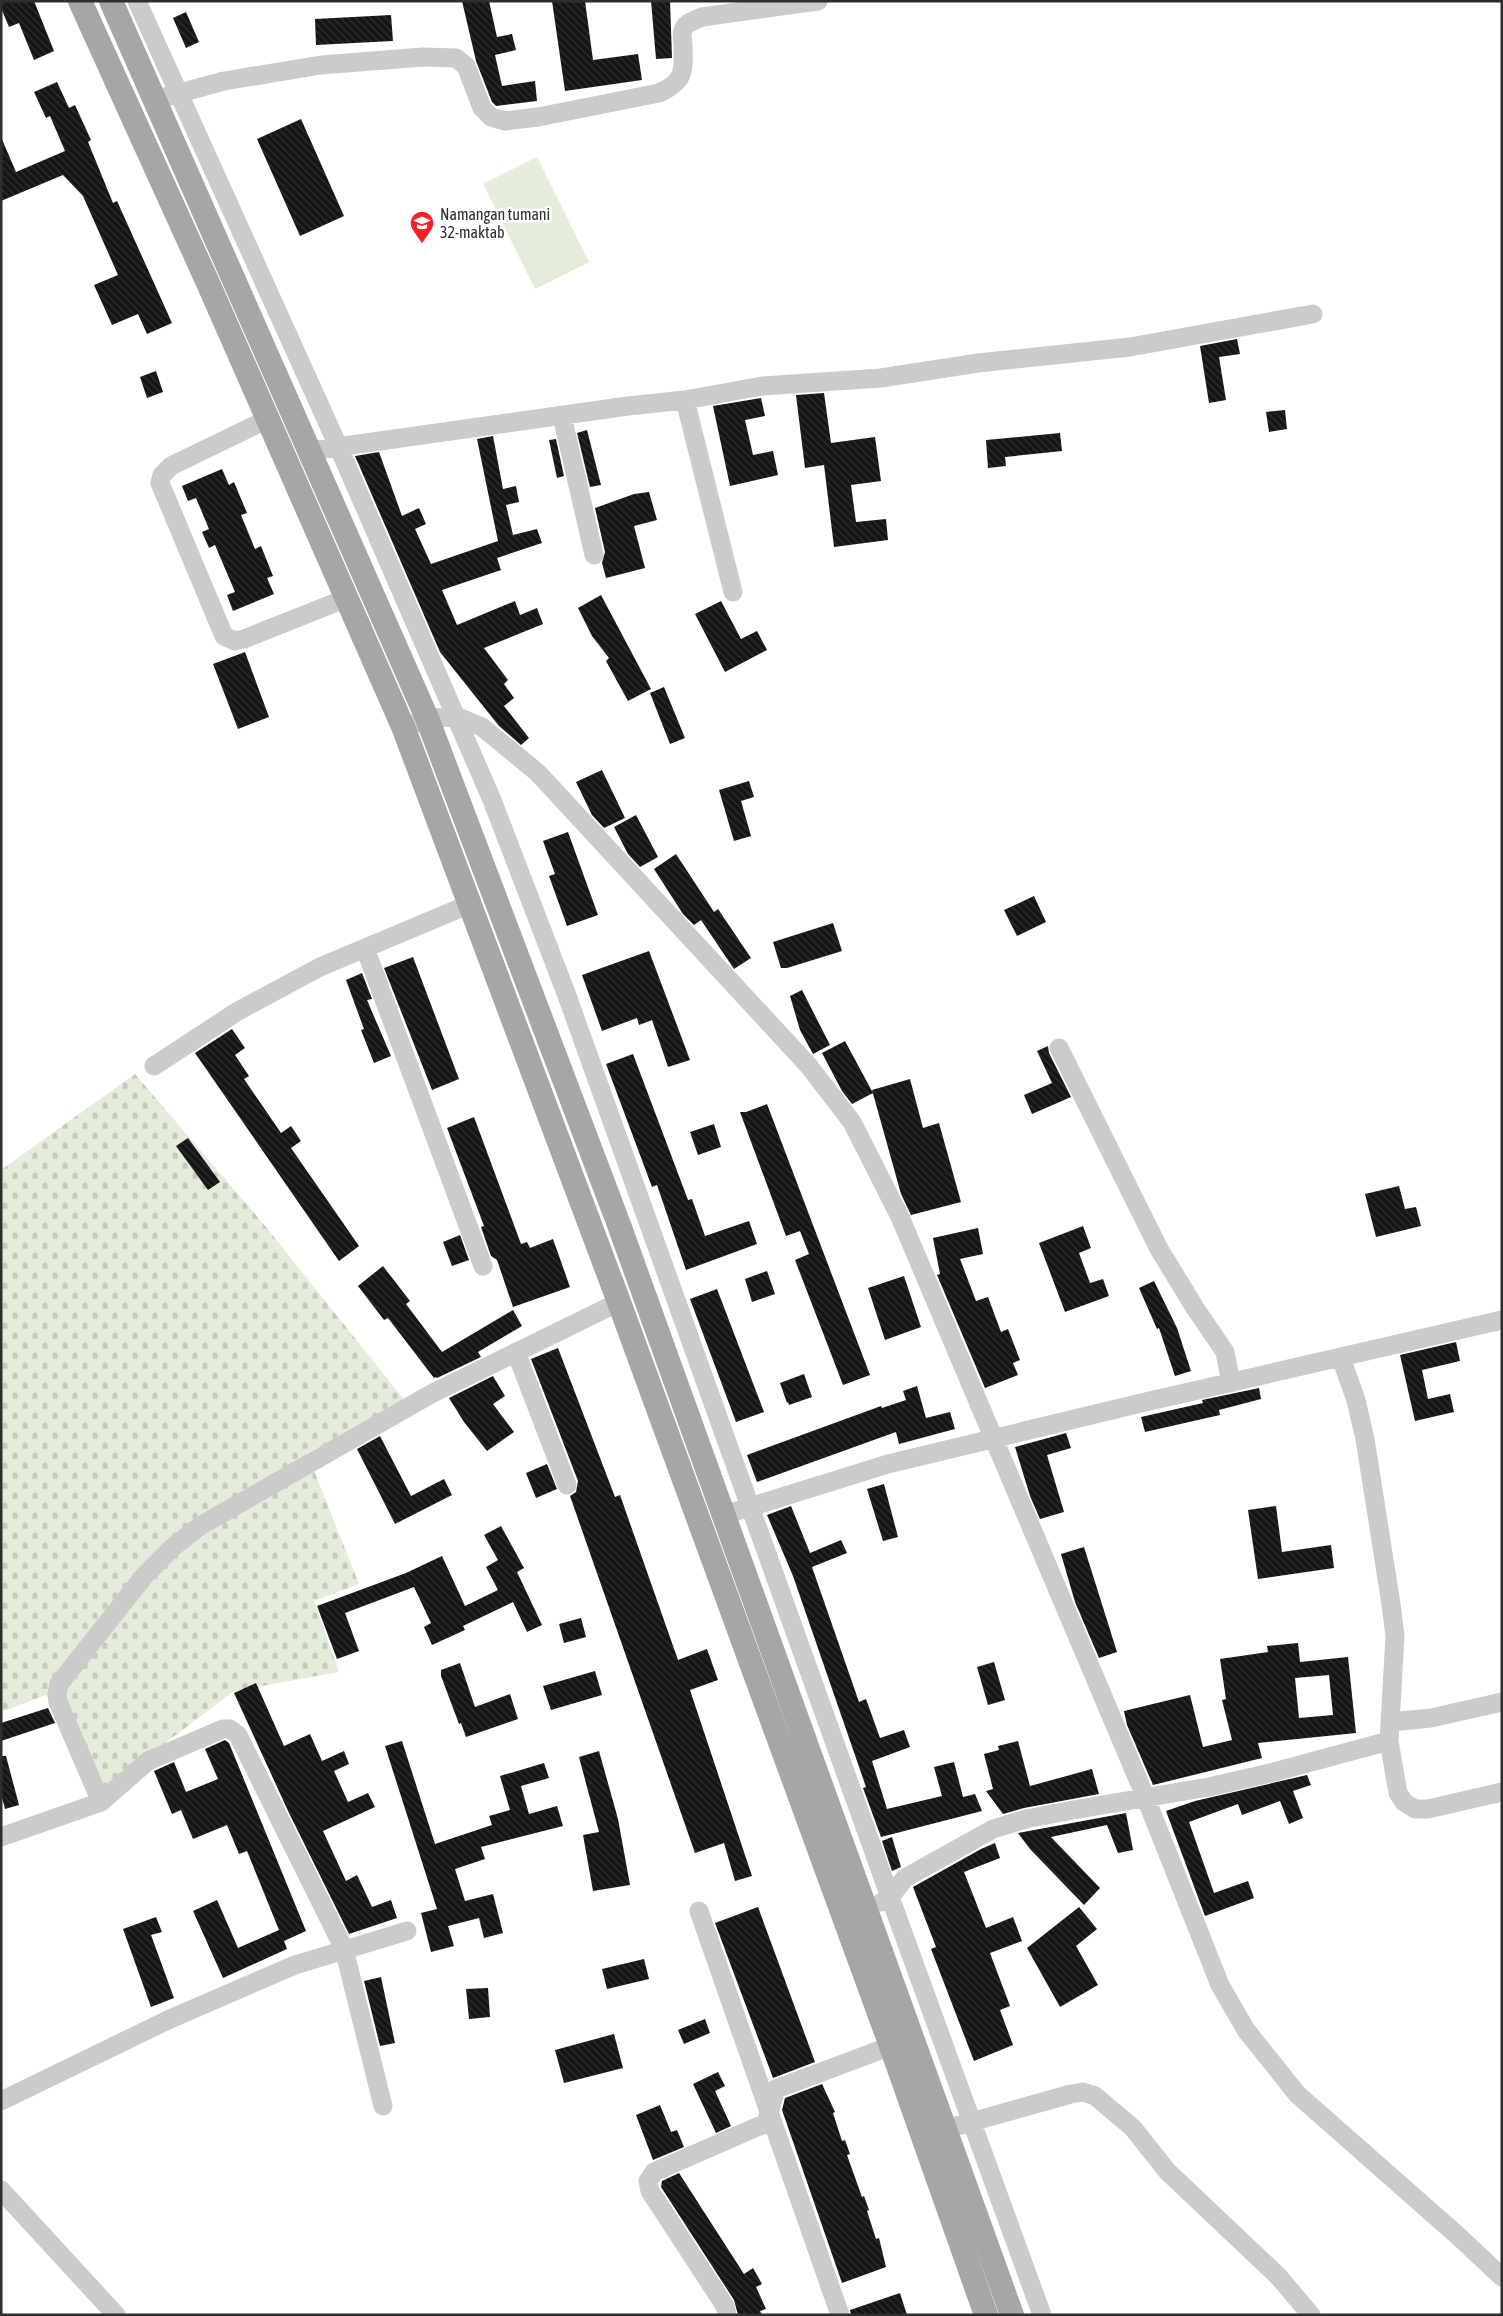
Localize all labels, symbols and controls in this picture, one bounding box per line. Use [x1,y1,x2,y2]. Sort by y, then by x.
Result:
place label: Namangan tumani 32-maktab [440,205,550,241]
school or university icon: Namangan tumani 32-maktab [409,210,435,244]

